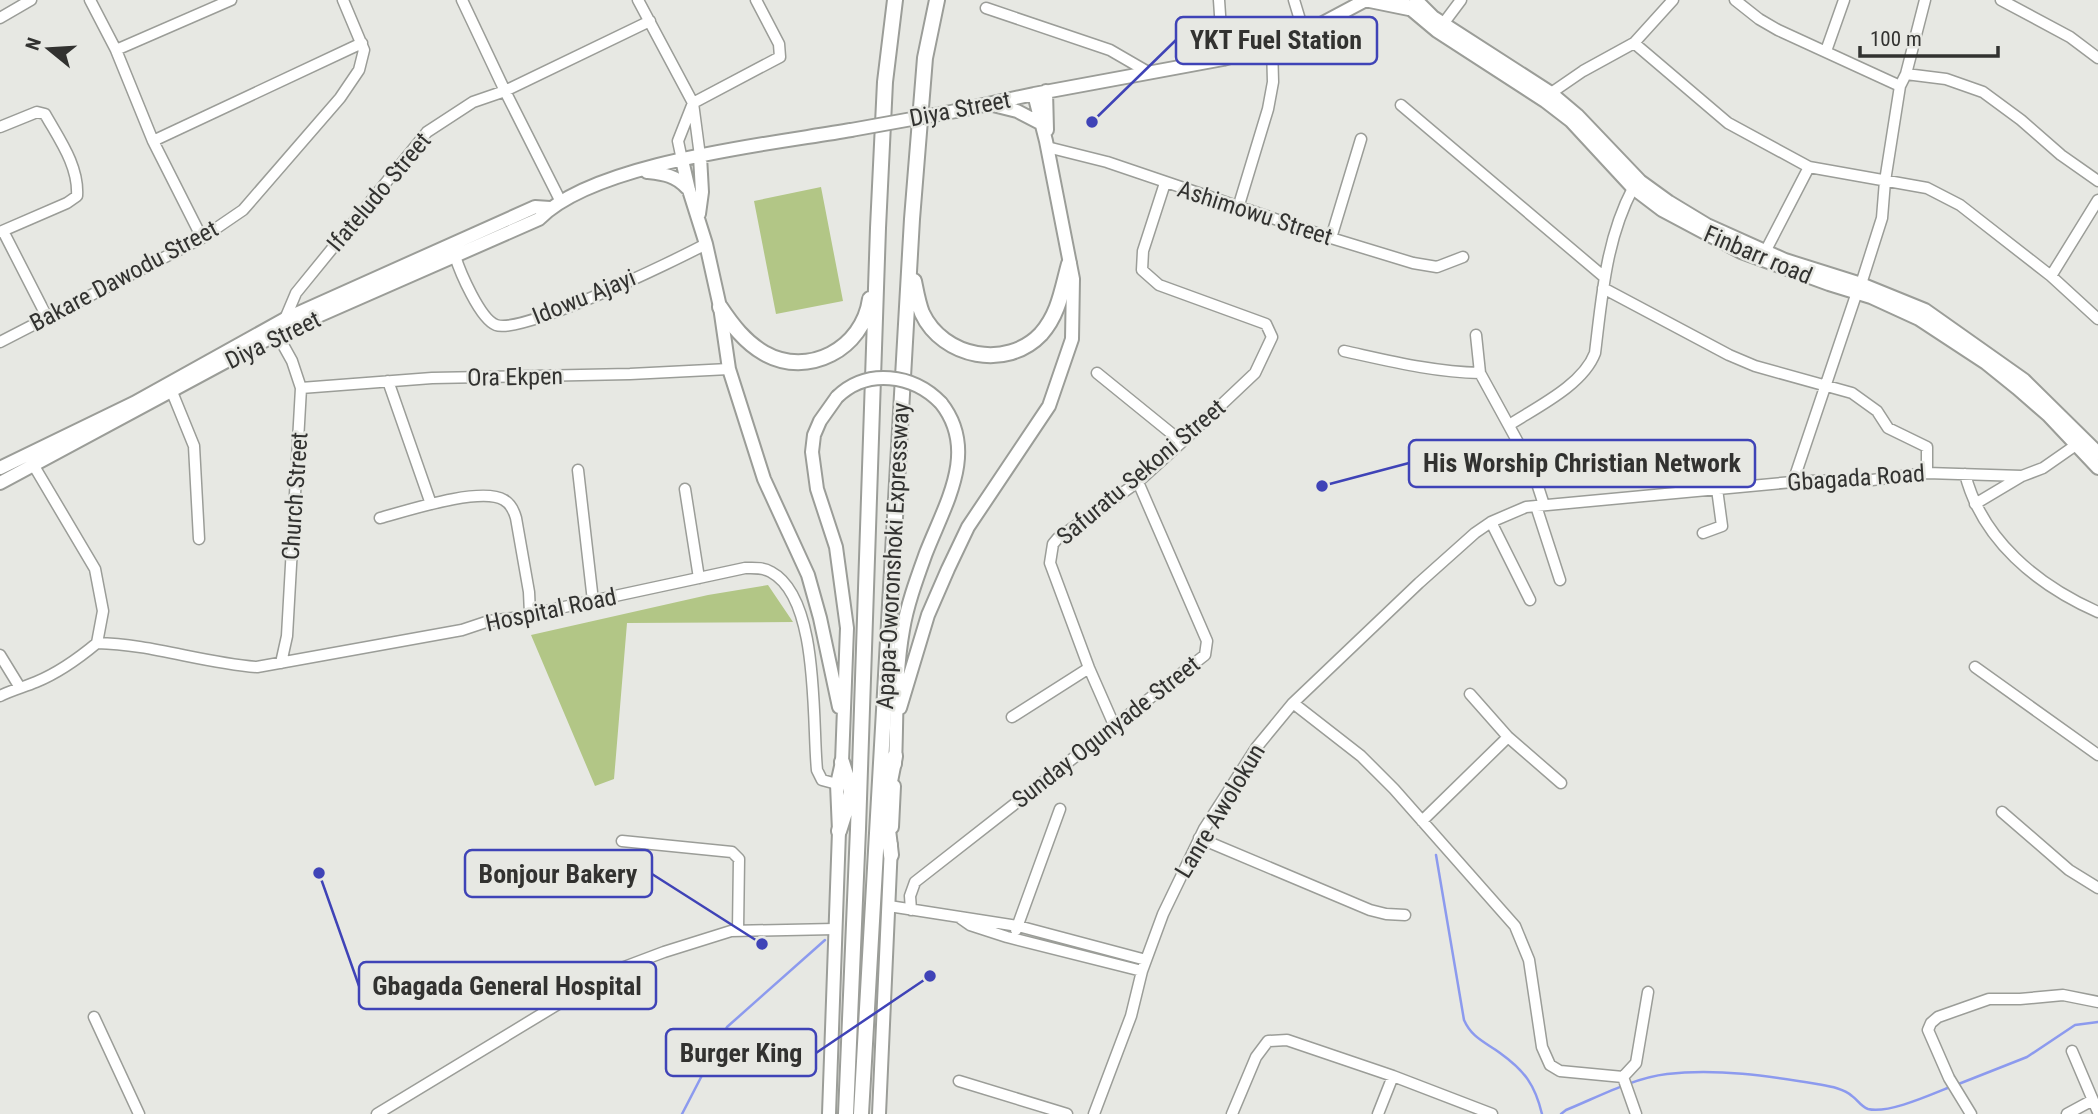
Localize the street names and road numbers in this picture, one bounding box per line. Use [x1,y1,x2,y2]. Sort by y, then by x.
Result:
street label: Diya Street [907,85,1013,133]
street label: Ifateludo Street [321,127,437,257]
street label: Ashimowu Street [1174,175,1336,251]
street label: Bakare Dawodu Street [25,215,223,337]
street label: Finbarr road [1700,220,1816,290]
street label: Idowu Ajayi [528,264,640,330]
street label: Diya Street [221,305,325,375]
street label: Ora Ekpen [467,362,563,392]
street label: Safuratu Sekoni Street [1051,393,1231,551]
street label: Apapa-Oworonshoki Expressway [871,402,915,710]
street label: Church Street [277,431,313,561]
street label: Gbagada Road [1786,459,1926,497]
street label: Hospital Road [483,582,619,638]
street label: Sunday Ogunyade Street [1007,650,1205,814]
street label: Lanre Awolokun [1169,739,1271,883]

